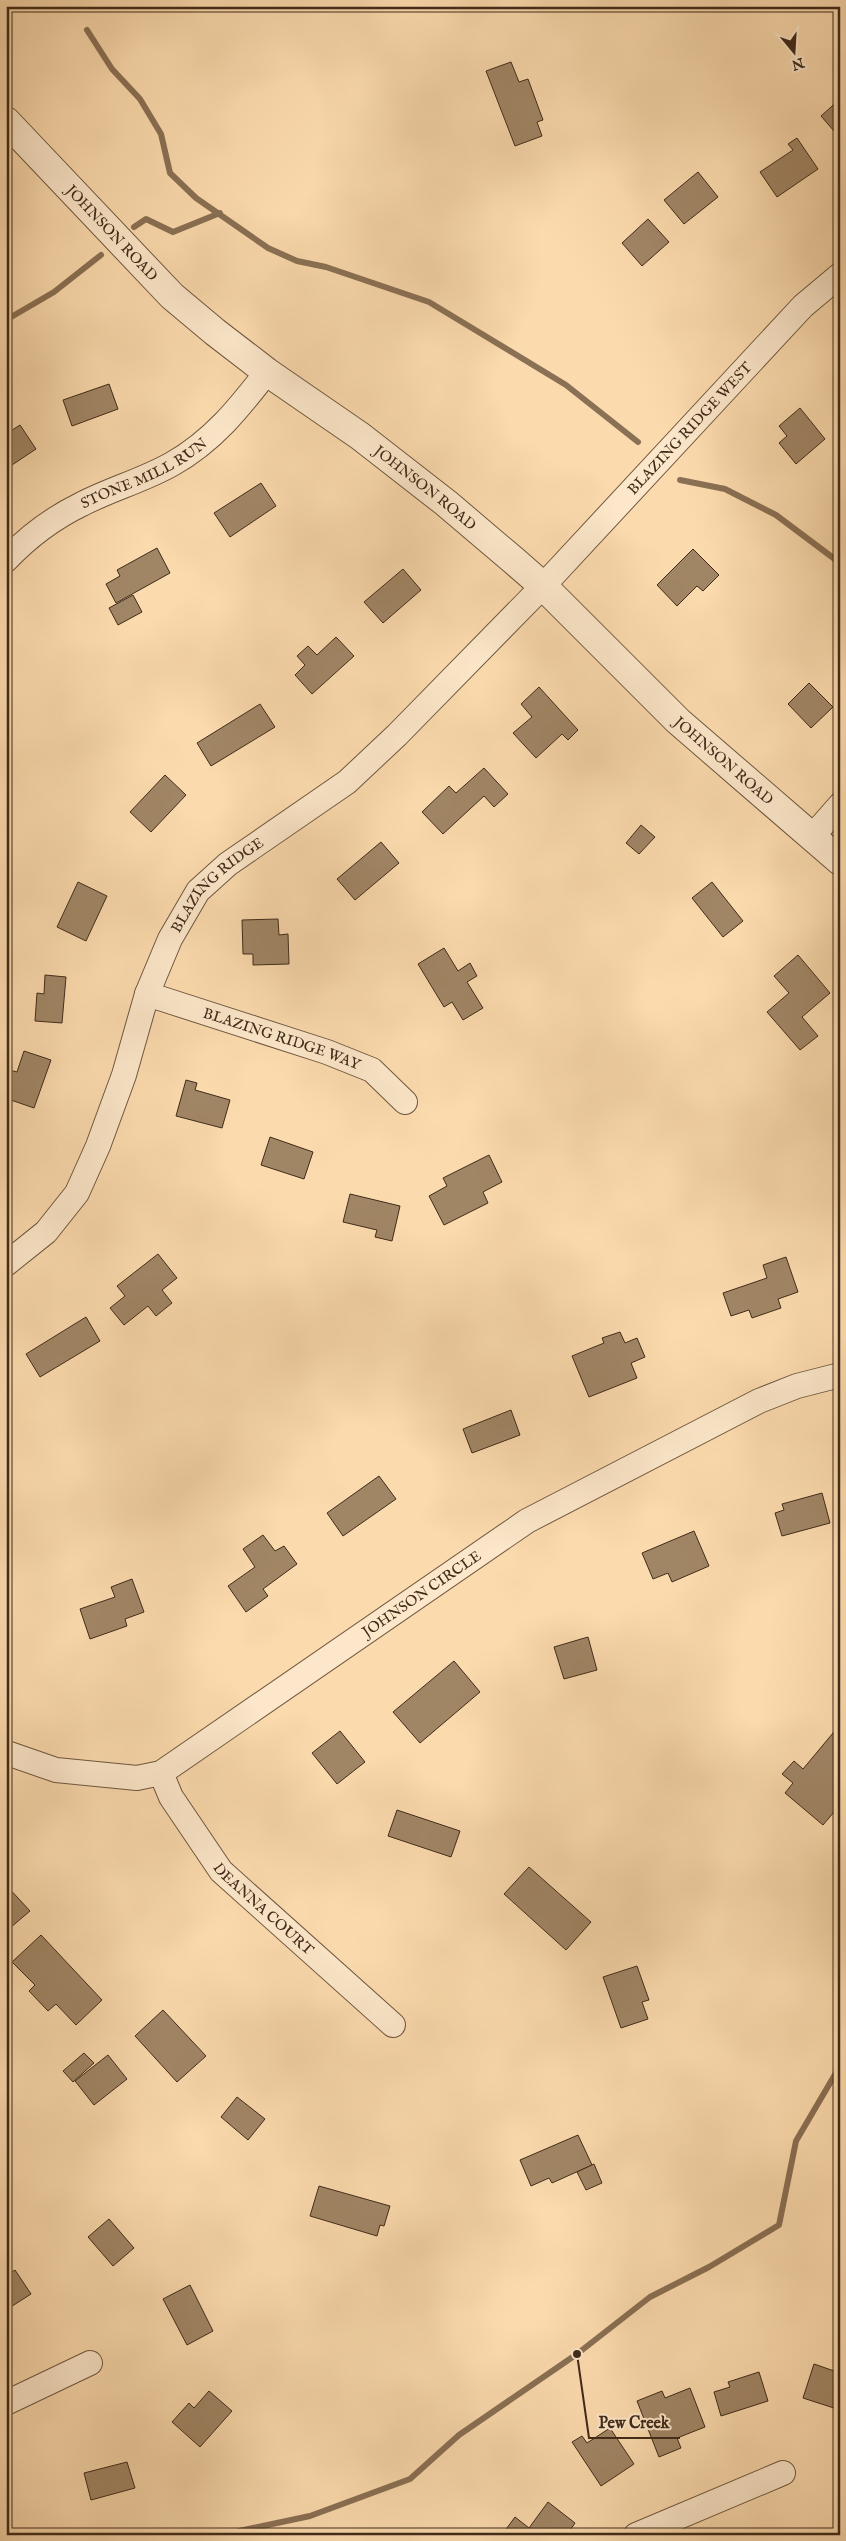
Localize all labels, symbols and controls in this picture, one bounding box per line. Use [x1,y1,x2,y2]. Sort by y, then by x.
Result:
north arrow [768,28,818,78]
text: N [789,53,807,74]
street label: JOHNSON ROAD [60,180,162,285]
street label: BLAZING RIDGE WEST [624,358,756,499]
street label: STONE MILL RUN [78,434,211,513]
street label: JOHNSON ROAD [368,440,480,535]
street label: JOHNSON ROAD [668,711,777,809]
street label: BLAZING RIDGE [167,833,268,936]
street label: BLAZING RIDGE WAY [201,1004,364,1075]
street label: JOHNSON CIRCLE [357,1546,485,1643]
street label: DEANNA COURT [208,1859,317,1959]
callout: Pew Creek [589,2407,680,2438]
text: Pew Creek [599,2414,670,2434]

